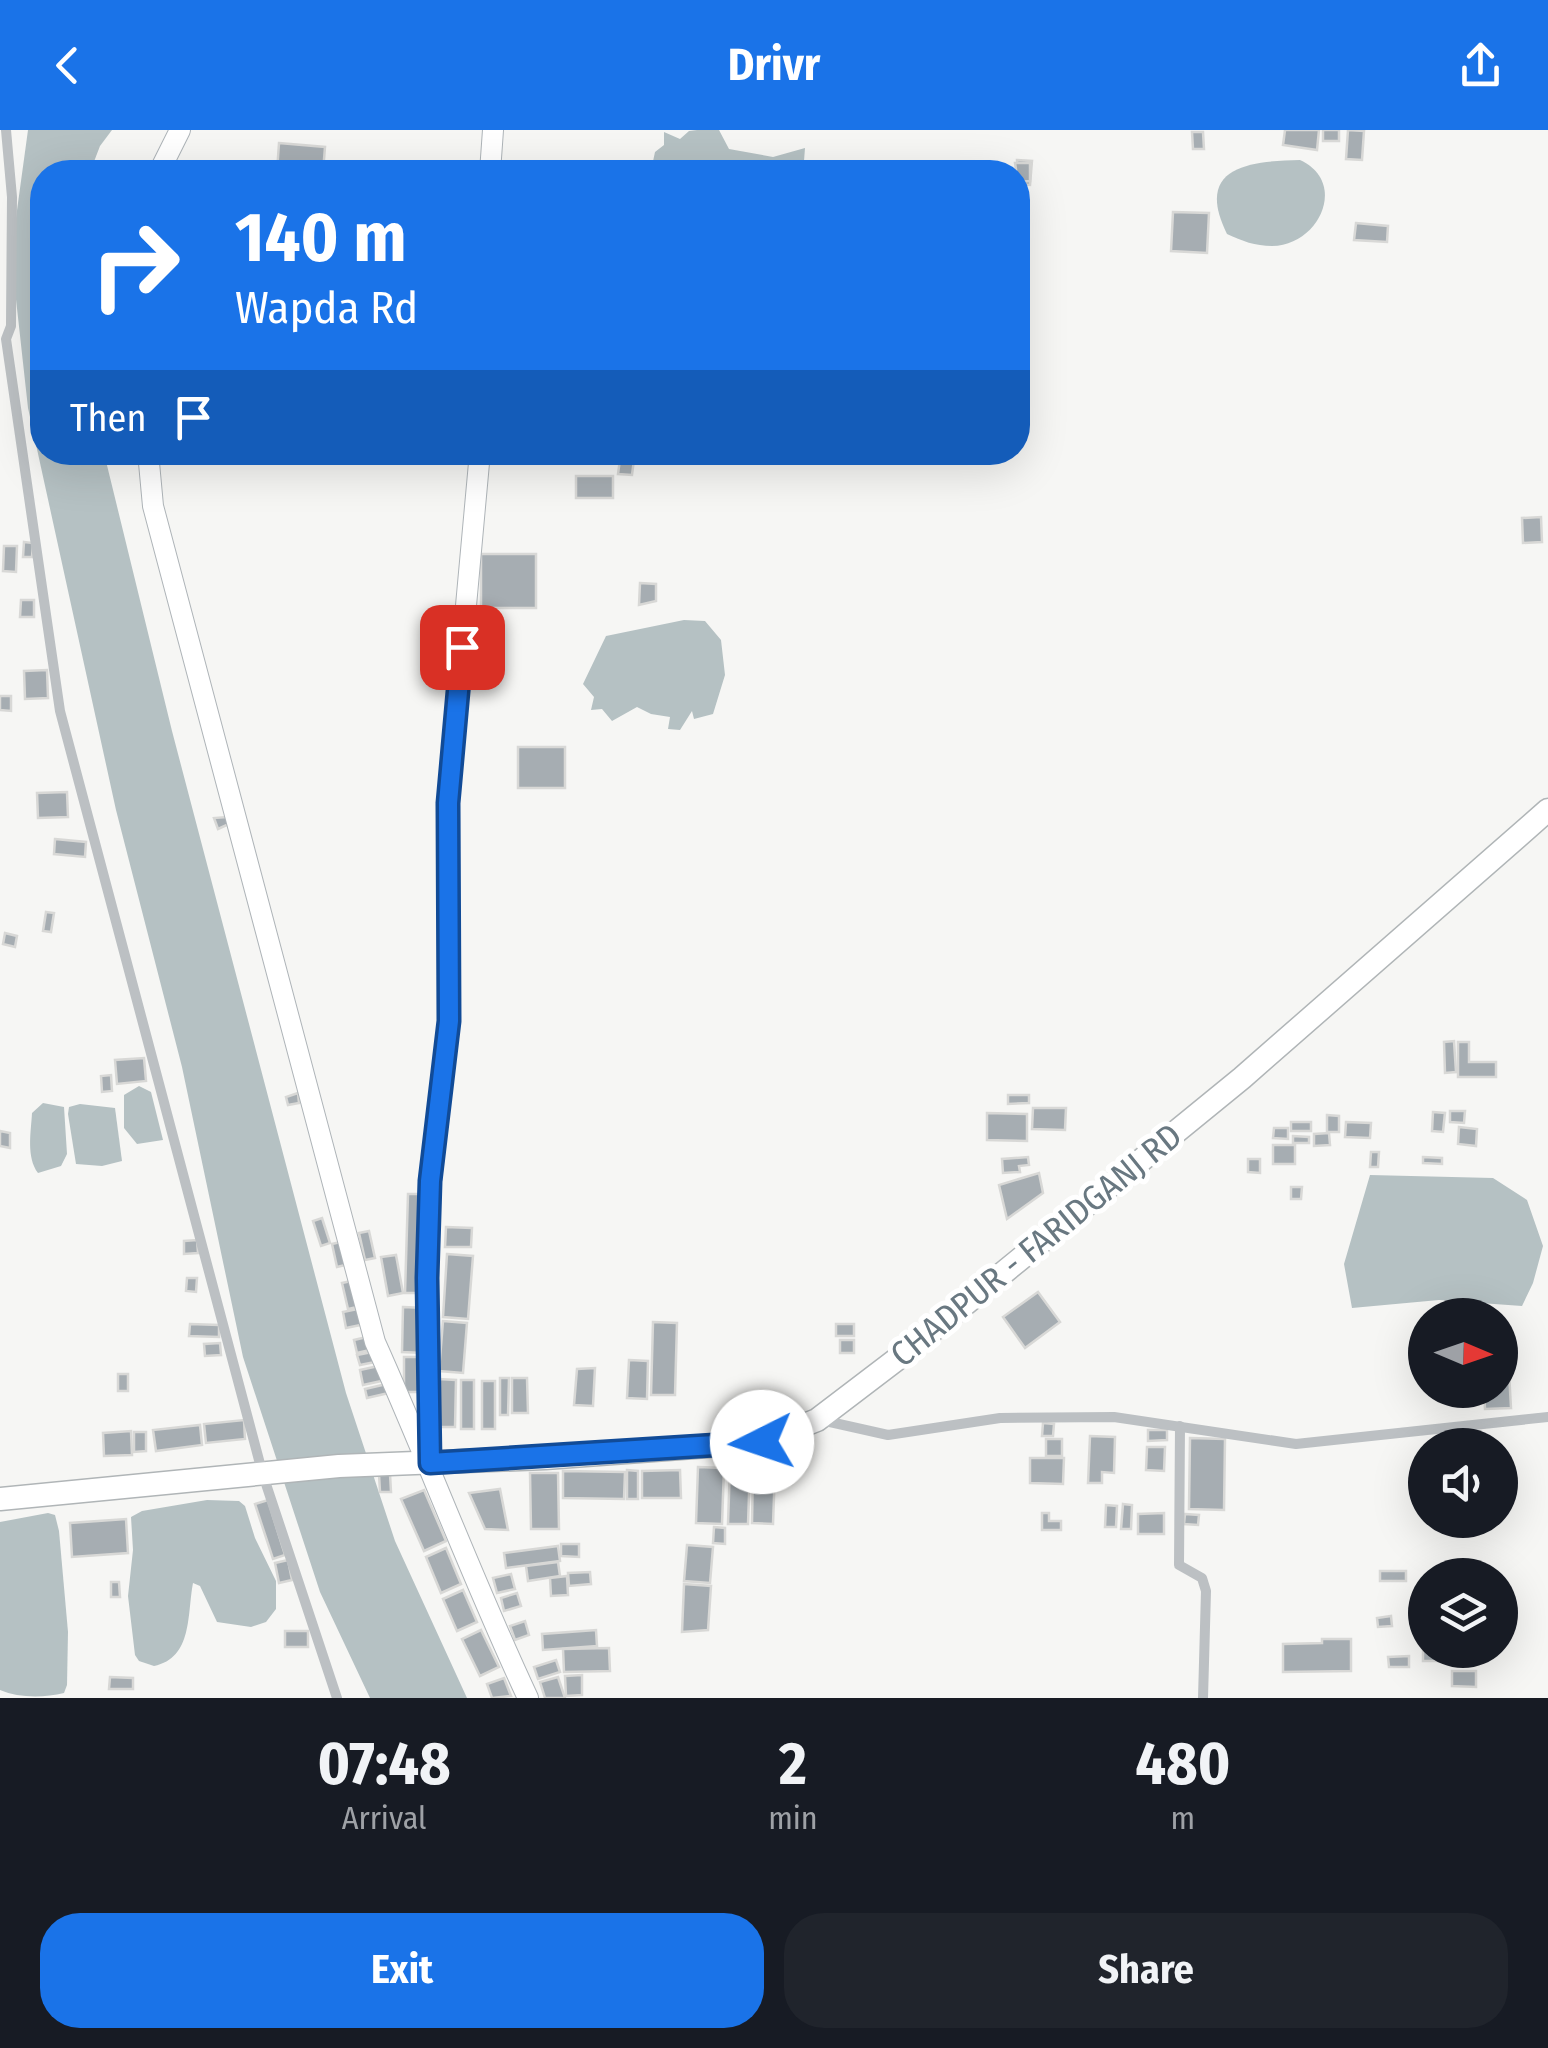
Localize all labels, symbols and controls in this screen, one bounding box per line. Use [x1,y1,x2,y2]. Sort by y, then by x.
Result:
icon: back [40,38,95,93]
text: Drivr [728,38,820,92]
icon: share [1453,38,1508,93]
text: 140 m [235,196,407,280]
icon: right [70,200,200,330]
text: Wapda Rd [235,281,418,335]
icon: arrive [166,390,221,445]
text: Then [70,395,146,441]
pin [420,605,505,690]
icon: arrive [435,620,490,675]
street label: CHADPUR - FARIDGANJ RD [882,1115,1190,1375]
north arrow [1408,1298,1518,1408]
map controls [1408,1298,1518,1668]
position arrow [710,1390,814,1494]
button: sound [1408,1428,1518,1538]
button: layers [1408,1558,1518,1668]
text: 07:48 [317,1728,451,1800]
text: 2 [779,1728,807,1800]
text: 480 [1135,1728,1230,1800]
text: Arrival [342,1799,427,1837]
text: min [768,1799,818,1837]
text: m [1171,1799,1195,1837]
button: Exit [40,1913,764,2028]
button: Share [784,1913,1508,2028]

